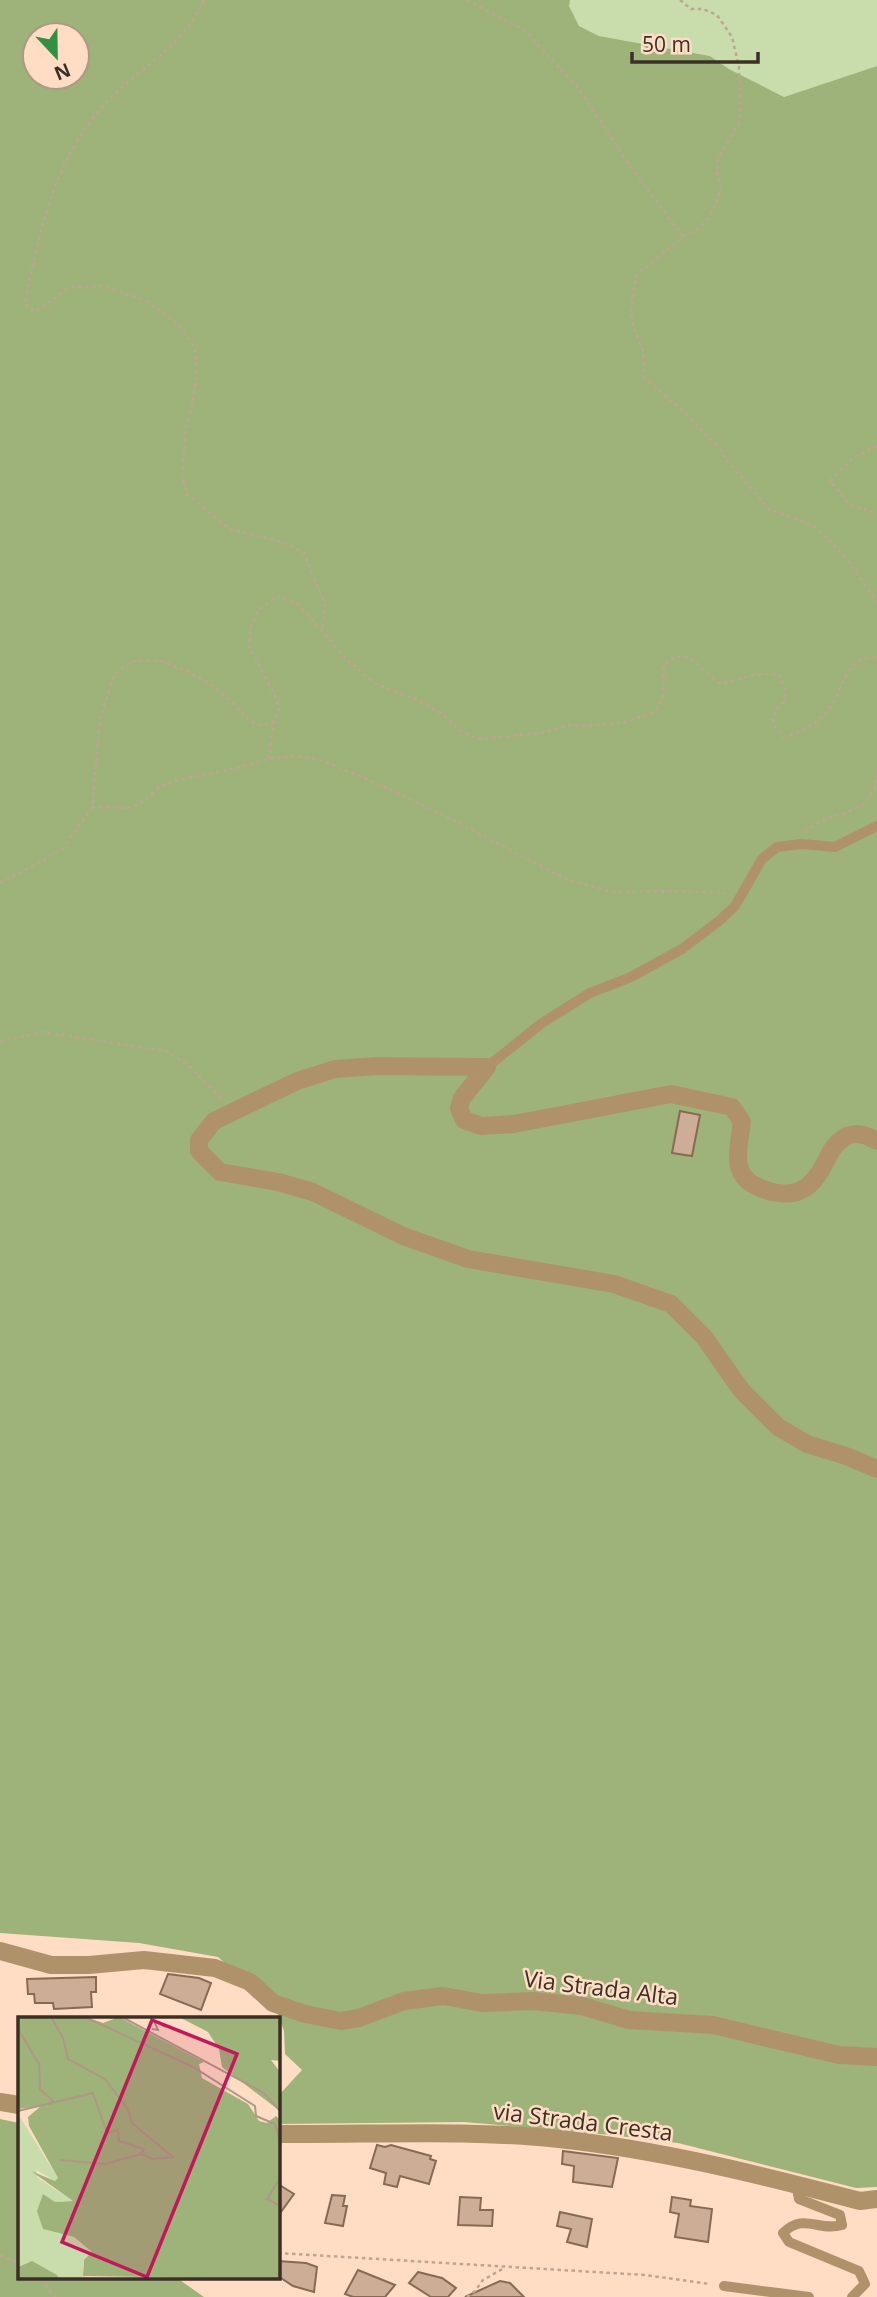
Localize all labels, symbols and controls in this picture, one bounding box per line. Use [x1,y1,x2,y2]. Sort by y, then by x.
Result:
north arrow [21,21,91,91]
scale bar [632,21,758,65]
text: 50 m [642,30,691,58]
text: N [50,57,74,87]
street label: Via Strada Alta [522,1962,680,2012]
inset map [18,2017,280,2280]
street label: via Strada Cresta [492,2094,675,2148]

